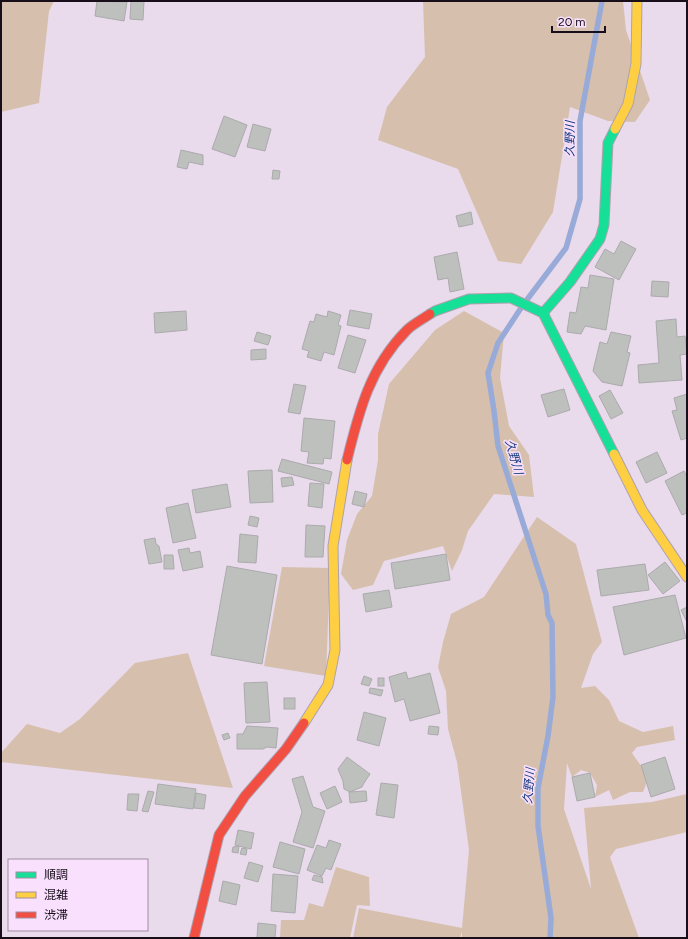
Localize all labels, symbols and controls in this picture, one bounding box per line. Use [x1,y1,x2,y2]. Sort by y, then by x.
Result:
scale bar [552,8,605,34]
text: 20 m [558,15,586,29]
water label: 久野川 [563,119,577,157]
water label: 久野川 [502,438,526,478]
water label: 久野川 [520,765,538,805]
legend [8,859,148,931]
text: 順調 [44,868,68,882]
text: 混雑 [44,888,68,902]
text: 渋滞 [44,908,68,922]

